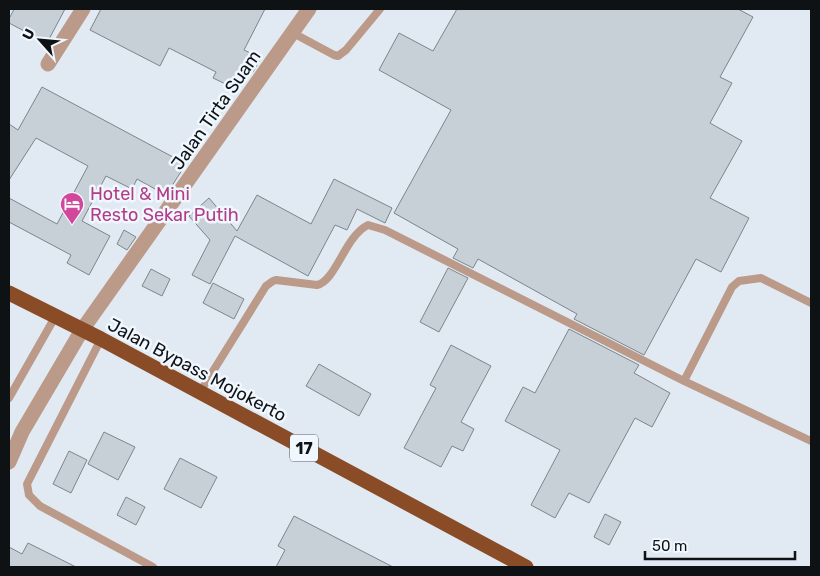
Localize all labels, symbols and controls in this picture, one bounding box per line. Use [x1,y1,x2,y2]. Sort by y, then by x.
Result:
north arrow [15,15,65,65]
text: U [19,26,39,43]
street label: Jalan Tirta Suam [166,46,266,174]
place label: Hotel & Mini Resto Sekar Putih [90,183,239,226]
hotel icon: Hotel & Mini Resto Sekar Putih [59,191,85,225]
street label: Jalan Bypass Mojokerto [104,314,290,426]
road number: 17 [290,434,318,462]
scale bar [645,528,795,560]
text: 50 m [652,537,687,555]

